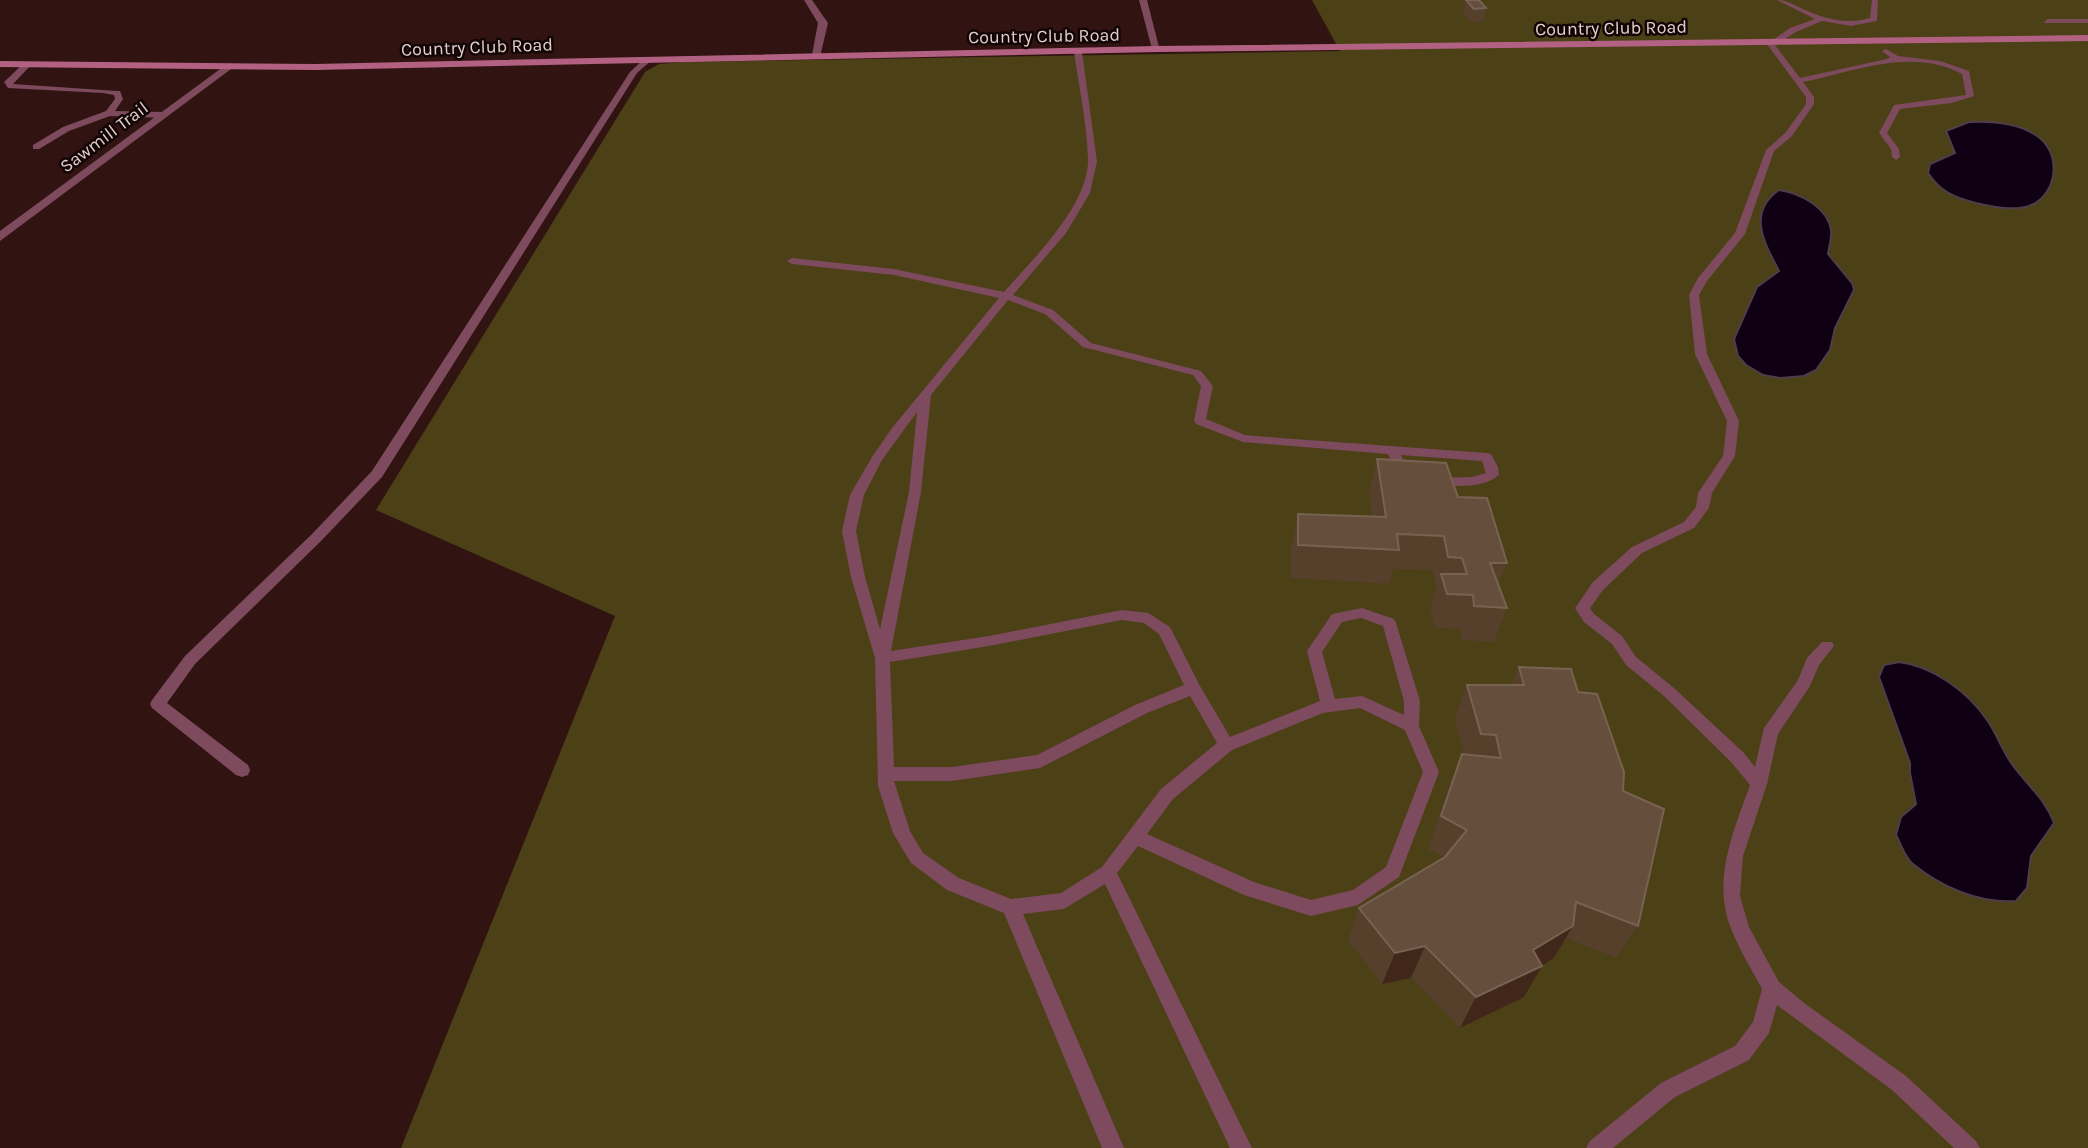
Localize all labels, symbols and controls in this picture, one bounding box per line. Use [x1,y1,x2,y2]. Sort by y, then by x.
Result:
street label: Country Club Road [1535,16,1687,40]
street label: Country Club Road [968,24,1120,48]
street label: Country Club Road [401,33,553,61]
street label: Sawmill Trail [55,97,153,177]

